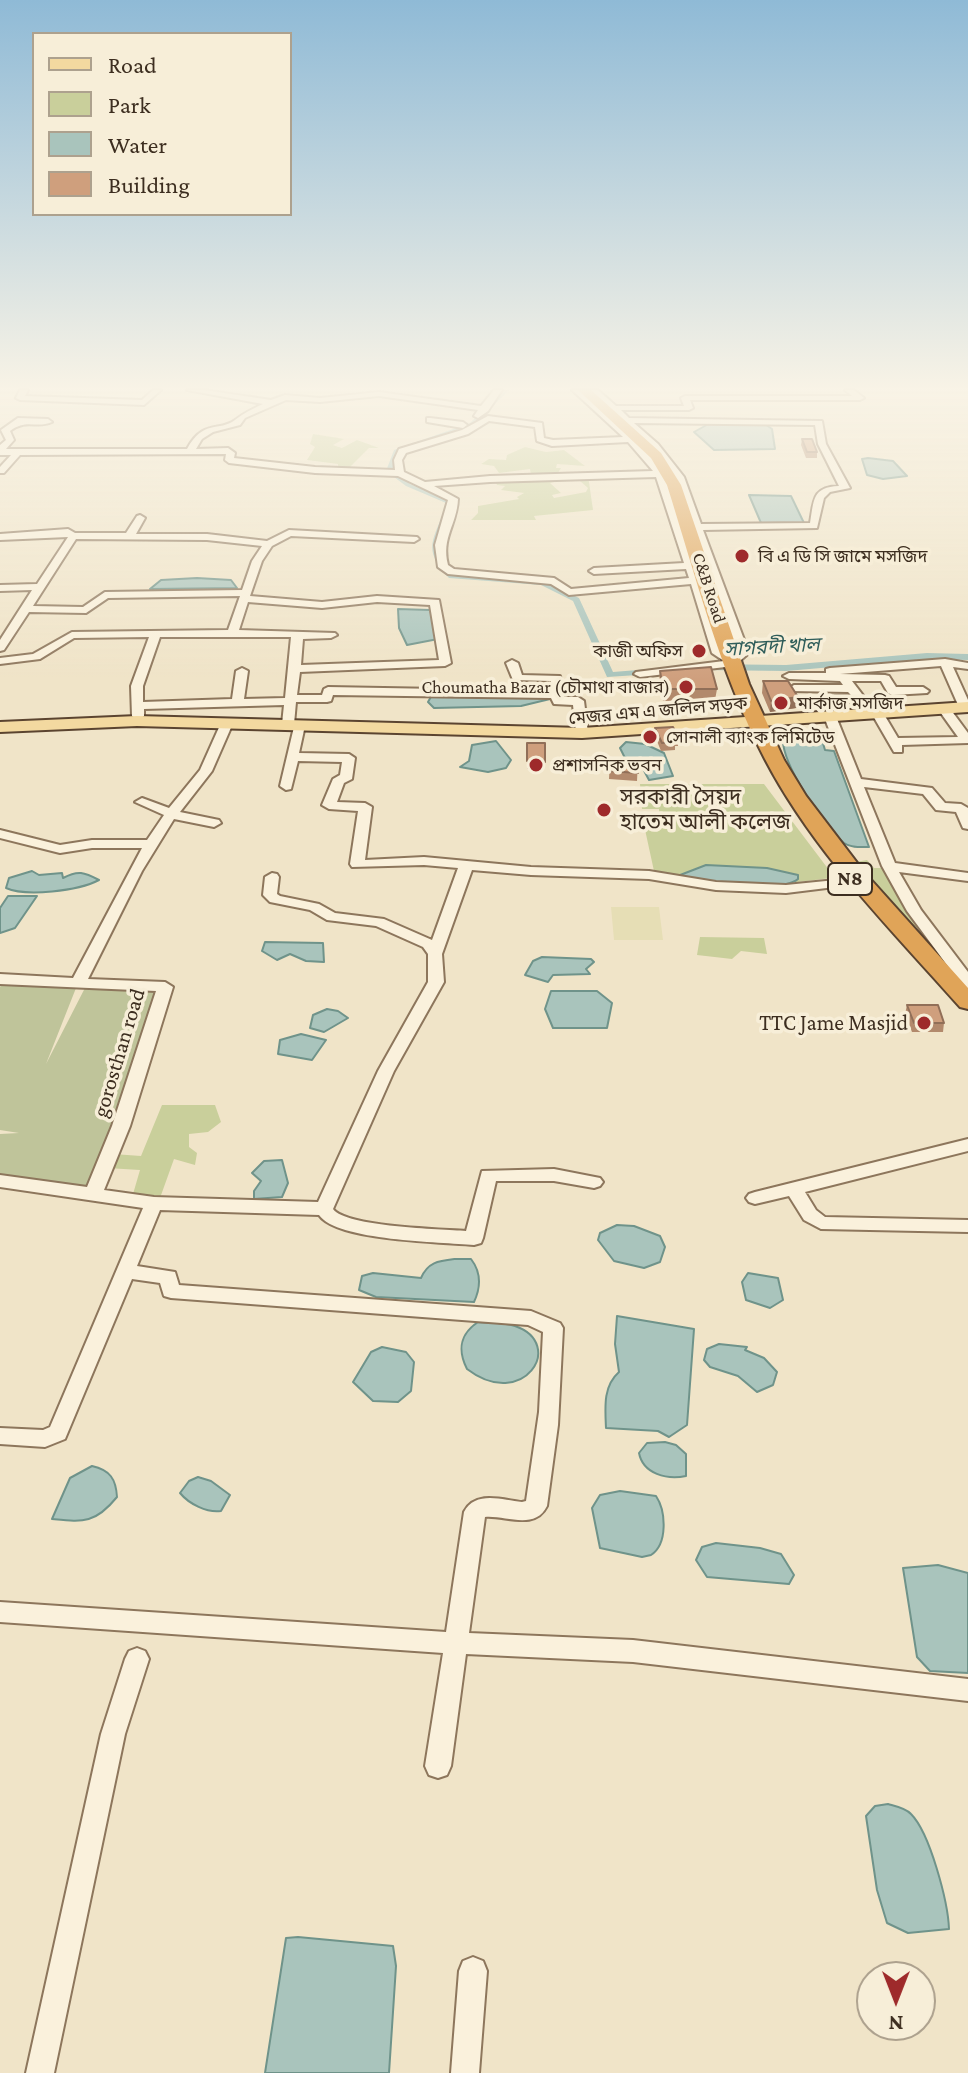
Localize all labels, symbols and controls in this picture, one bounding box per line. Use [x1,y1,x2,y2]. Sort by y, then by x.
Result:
legend [32,32,292,216]
text: Road [108,51,157,78]
text: Park [108,91,151,118]
text: Water [108,131,167,158]
text: Building [108,171,190,198]
place label: বি এ ডি সি জামে মসজিদ [758,545,927,567]
marker: বি এ ডি সি জামে মসজিদ [733,547,751,565]
street label: C&B Road [687,550,731,626]
water label: সাগরদী খাল [723,633,821,661]
place label: কাজী অফিস [593,640,683,662]
marker: কাজী অফিস [690,642,708,660]
place label: Choumatha Bazar (চৌমাথা বাজার) [421,676,670,698]
marker: Choumatha Bazar (চৌমাথা বাজার) [677,678,695,696]
street label: মেজর এম এ জলিল সড়ক [568,692,748,730]
place label: মার্কাজ মসজিদ [797,692,903,714]
marker: মার্কাজ মসজিদ [772,694,790,712]
place label: সোনালী ব্যাংক লিমিটেড [666,726,835,748]
marker: সোনালী ব্যাংক লিমিটেড [641,728,659,746]
place label: প্রশাসনিক ভবন [552,754,662,776]
marker: প্রশাসনিক ভবন [527,756,545,774]
place label: সরকারী সৈয়দ হাতেম আলী কলেজ [620,784,791,836]
marker: সরকারী সৈয়দ হাতেম আলী কলেজ [595,801,613,819]
road number: N8 [828,863,872,895]
street label: gorosthan road [87,985,151,1121]
place label: TTC Jame Masjid [759,1010,908,1036]
marker: TTC Jame Masjid [915,1014,933,1032]
north arrow [856,1961,936,2041]
text: N [889,2011,904,2036]

